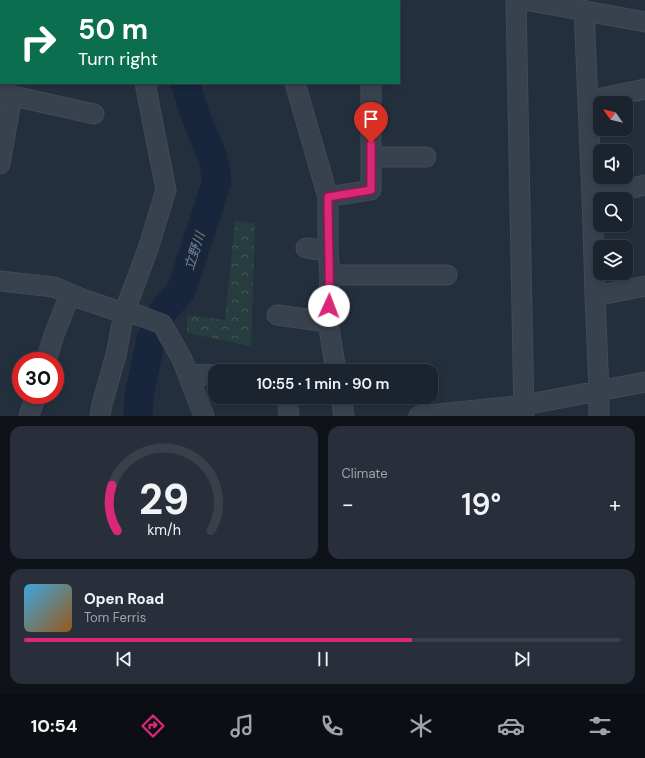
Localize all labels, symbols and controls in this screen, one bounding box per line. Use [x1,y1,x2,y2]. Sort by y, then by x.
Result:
text: 50 m [78,11,148,48]
icon: right [12,16,64,68]
text: Turn right [78,47,158,71]
north arrow [593,96,633,136]
map controls [593,96,633,280]
pin [354,102,388,143]
icon: arrive [360,108,382,130]
button: sound [593,144,633,184]
button: search [593,192,633,232]
water label: 立野川 [180,228,209,272]
button: layers [593,240,633,280]
position arrow [308,285,350,327]
speed limit sign: 30 [12,352,64,404]
text: 10:55 · 1 min · 90 m [257,374,389,394]
text: Climate [342,465,388,482]
text: 29 [139,472,189,526]
text: 19° [461,485,501,524]
text: − [342,490,354,519]
text: + [609,490,621,519]
text: km/h [147,520,181,538]
text: Open Road [84,589,164,609]
text: Tom Ferris [84,609,146,626]
icon: previous [113,648,135,670]
icon: pause [312,648,334,670]
icon: next [511,648,533,670]
icon: directions [139,712,167,740]
icon: music [228,712,256,740]
icon: phone [318,712,346,740]
icon: climate [407,712,435,740]
icon: car [497,712,525,740]
icon: filters [586,712,614,740]
text: 10:54 [31,714,77,738]

